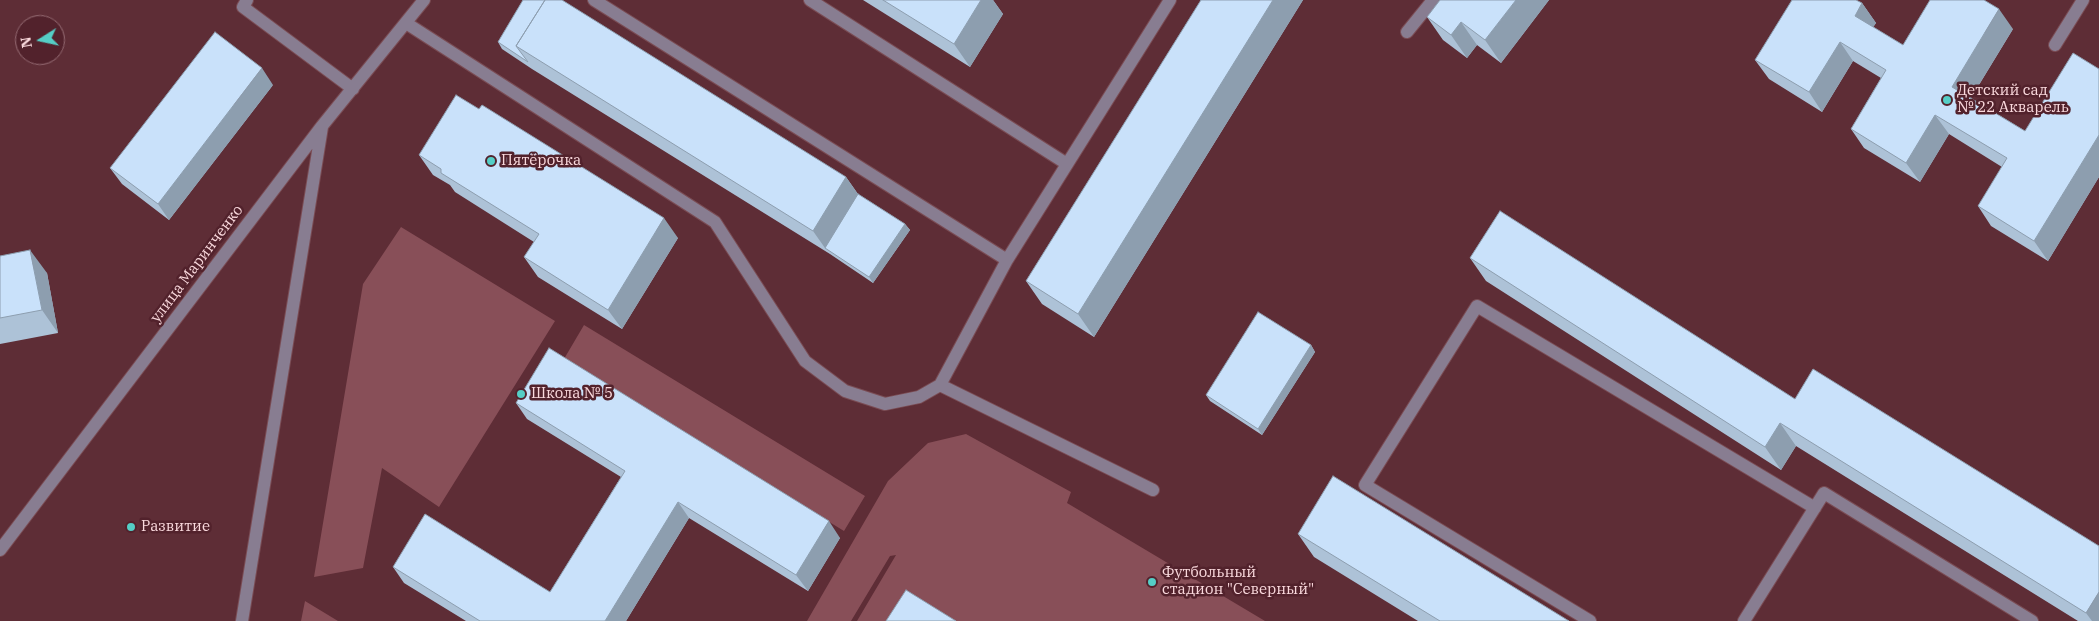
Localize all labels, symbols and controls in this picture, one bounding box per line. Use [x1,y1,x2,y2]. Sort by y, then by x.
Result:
north arrow [15,15,65,65]
text: N [16,35,36,49]
place label: Детский сад № 22 Акварель [1957,82,2069,117]
marker: Детский сад № 22 Акварель [1941,94,1953,106]
place label: Пятёрочка [501,152,581,170]
marker: Пятёрочка [485,155,497,167]
street label: улица Маринченко [147,202,247,326]
place label: Школа № 5 [531,385,613,403]
marker: Школа № 5 [515,388,527,400]
place label: Развитие [141,518,210,536]
marker: Развитие [125,521,137,533]
place label: Футбольный стадион "Северный" [1162,564,1314,599]
marker: Футбольный стадион "Северный" [1146,576,1158,588]

